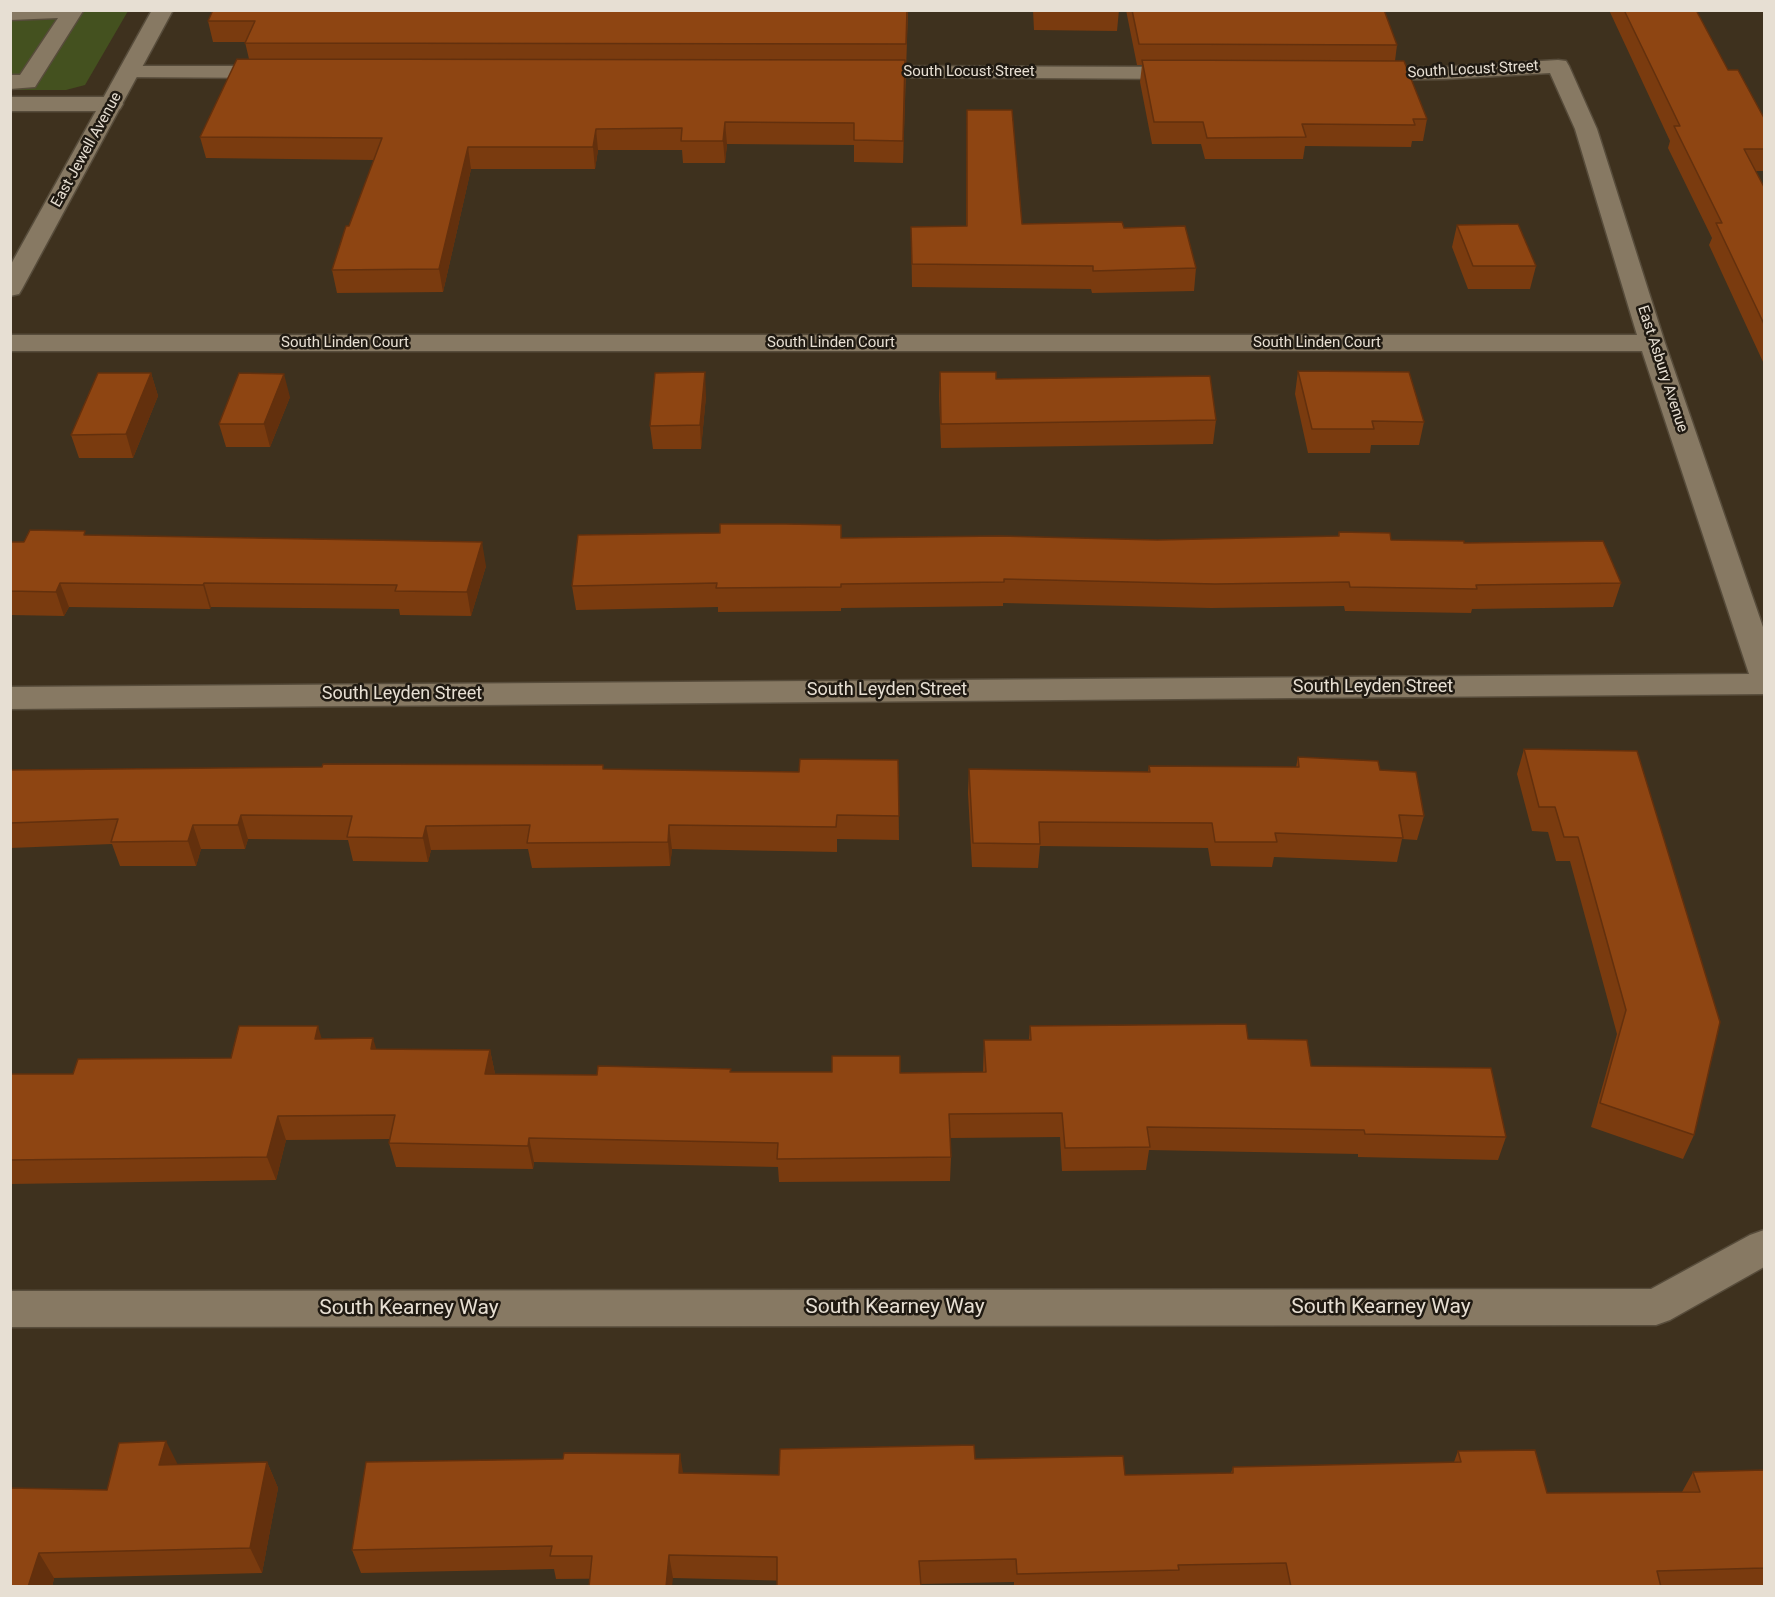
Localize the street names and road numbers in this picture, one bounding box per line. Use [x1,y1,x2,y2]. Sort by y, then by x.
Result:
street label: South Locust Street [1407,58,1539,82]
street label: South Locust Street [903,63,1035,81]
street label: East Jewell Avenue [48,89,126,211]
street label: East Asbury Avenue [1633,303,1691,435]
street label: South Linden Court [281,334,409,352]
street label: South Linden Court [767,334,895,352]
street label: South Linden Court [1253,334,1381,352]
street label: South Leyden Street [1293,676,1453,698]
street label: South Leyden Street [807,679,967,701]
street label: South Leyden Street [322,683,482,705]
street label: South Kearney Way [805,1295,985,1321]
street label: South Kearney Way [1291,1295,1471,1321]
street label: South Kearney Way [319,1296,499,1322]

